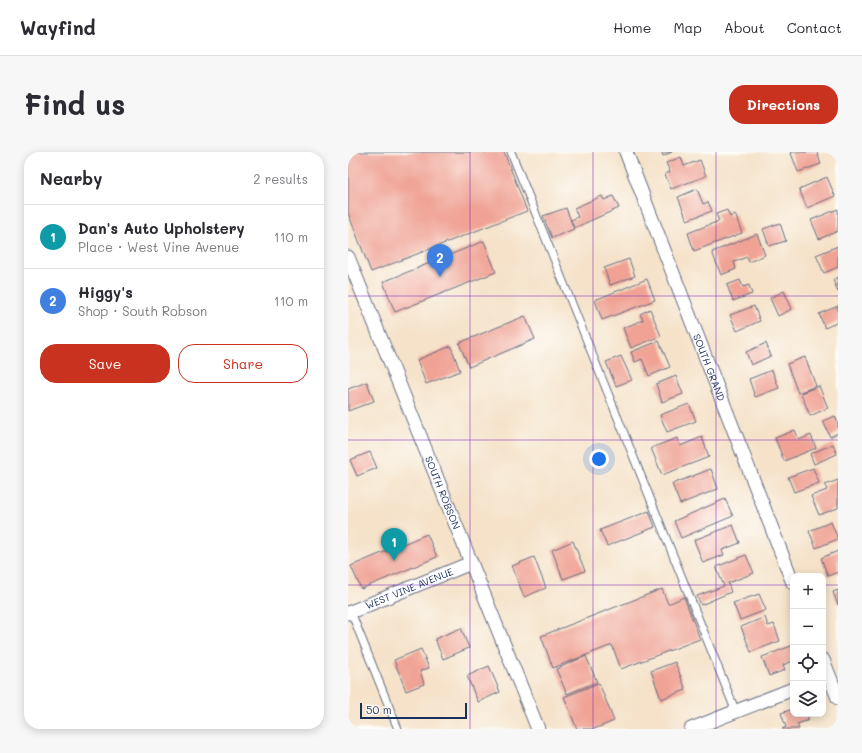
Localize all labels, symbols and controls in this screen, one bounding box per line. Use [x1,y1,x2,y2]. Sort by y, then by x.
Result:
text: Wayfind [20,15,96,40]
text: Home [613,18,651,37]
text: Map [673,18,702,37]
text: About [724,18,765,37]
text: Contact [787,18,842,37]
button: Directions [729,85,838,124]
text: Find us [24,86,125,122]
text: Nearby [40,167,102,189]
text: 2 results [253,170,308,187]
text: Dan's Auto Upholstery [78,218,245,238]
text: 1 [50,228,56,245]
text: 110 m [274,228,308,245]
text: Place · West Vine Avenue [78,238,239,255]
pin: 2 [427,244,453,277]
text: Higgy's [78,282,133,302]
text: 2 [49,292,57,309]
text: 110 m [274,292,308,309]
text: Shop · South Robson [78,302,207,319]
street label: SOUTH GRAND [690,332,729,403]
button: Save [40,344,170,383]
button: Share [178,344,308,383]
your location [589,449,609,469]
street label: SOUTH ROBSON [422,454,464,531]
pin: 1 [381,528,407,561]
street label: WEST VINE AVENUE [363,564,455,612]
map controls [790,573,826,717]
button: + [790,573,826,609]
button: − [790,609,826,645]
button: locate [790,645,826,681]
button: layers [790,681,826,717]
scale bar [360,701,467,720]
text: 50 m [366,702,392,717]

